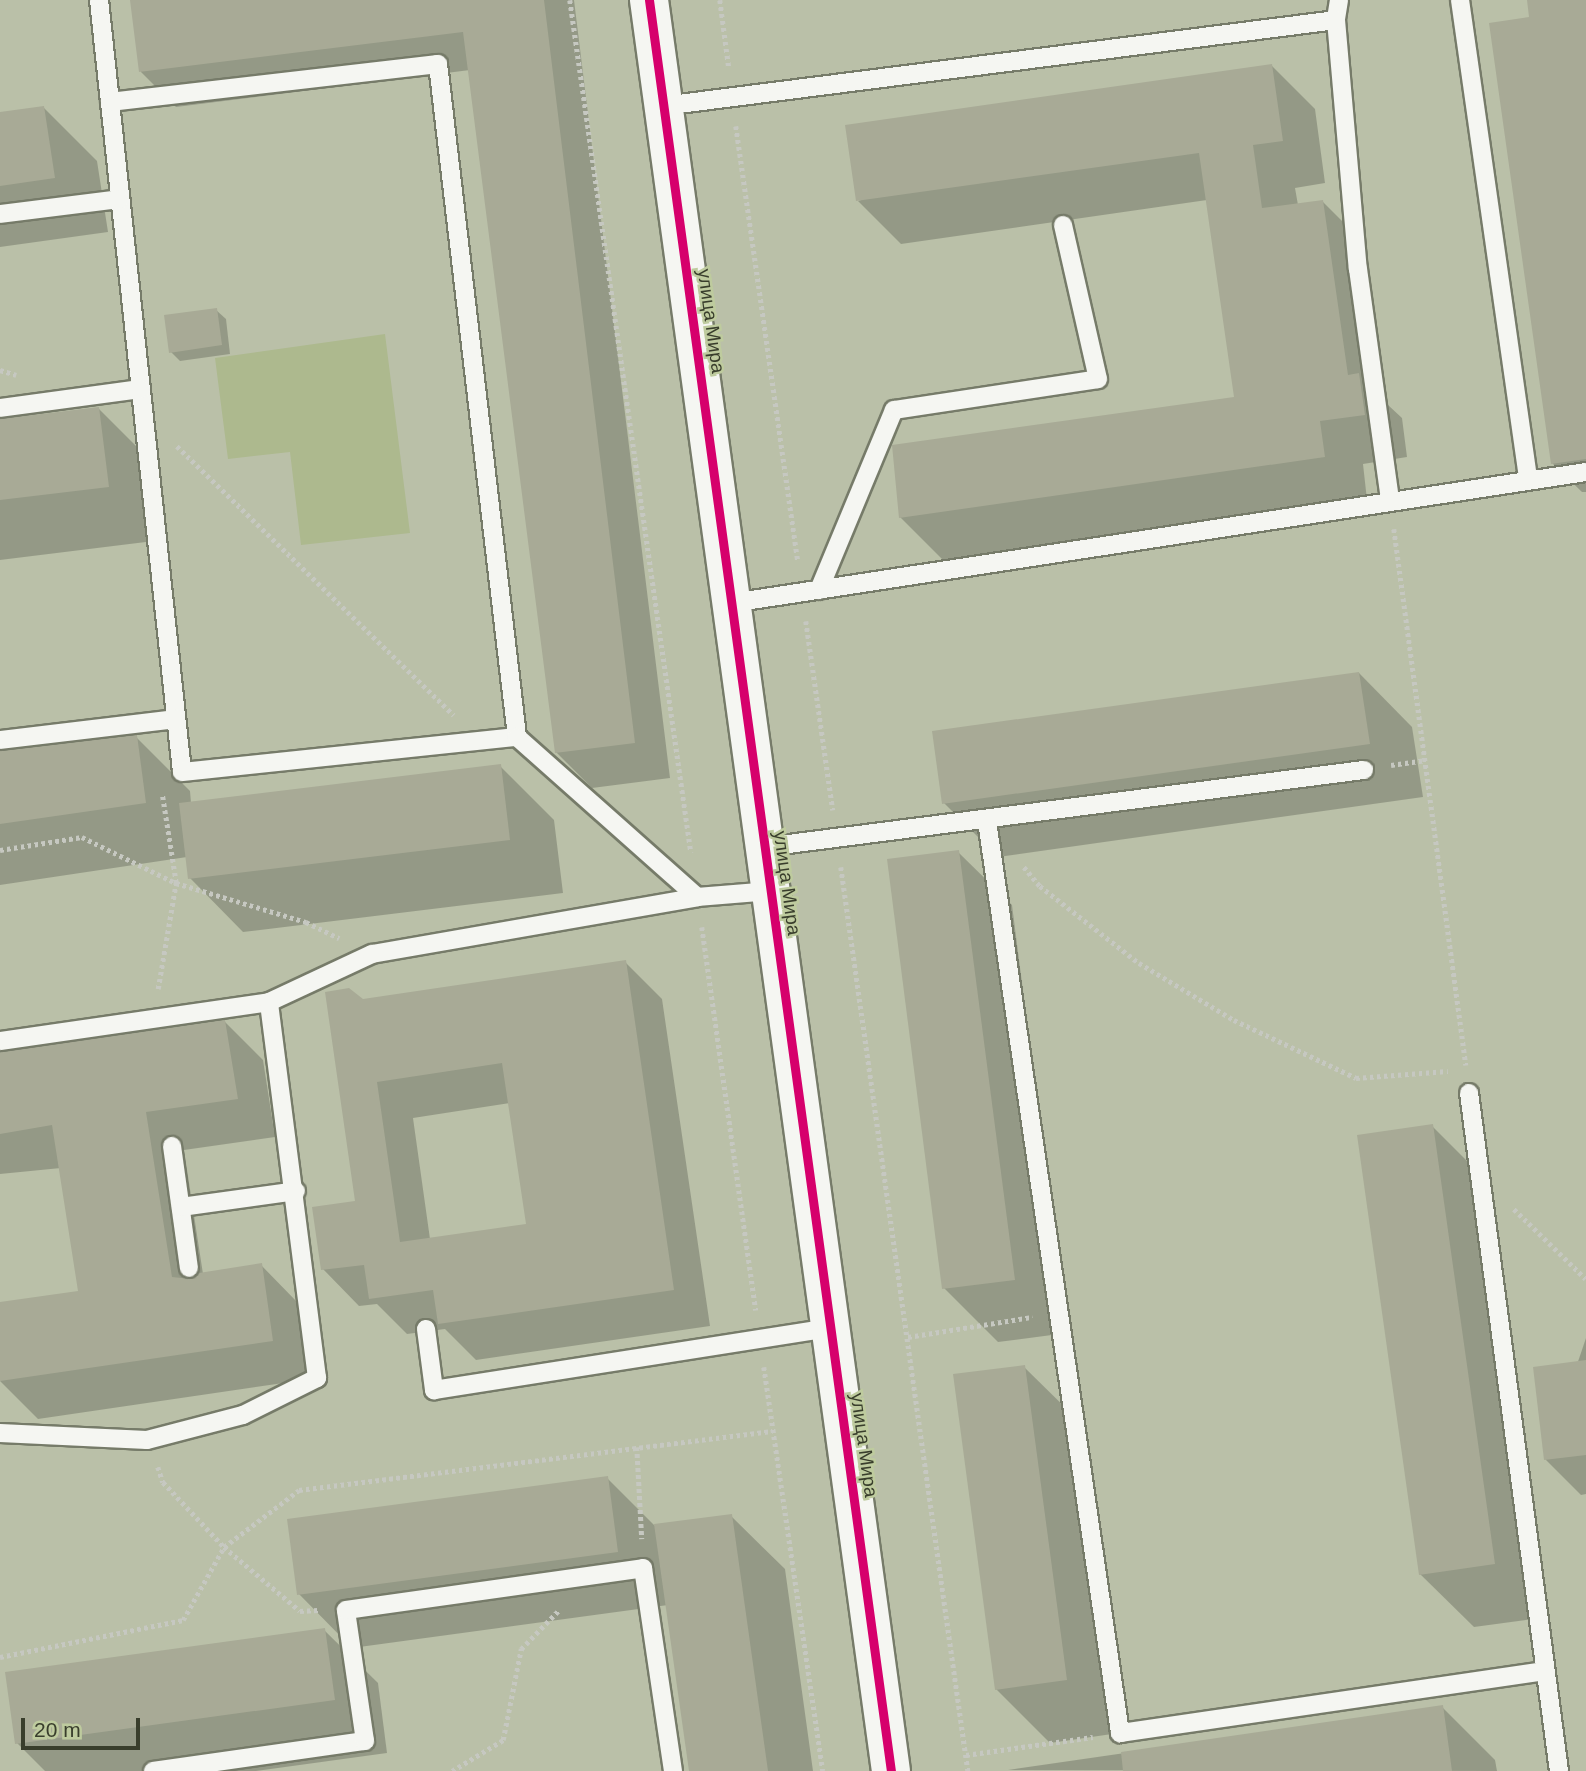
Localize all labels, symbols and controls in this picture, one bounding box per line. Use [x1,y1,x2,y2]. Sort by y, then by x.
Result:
street label: улица Мира [692,267,730,375]
street label: улица Мира [768,829,806,937]
street label: улица Мира [845,1391,883,1499]
scale bar [24,1704,144,1748]
text: 20 m [34,1718,81,1741]

